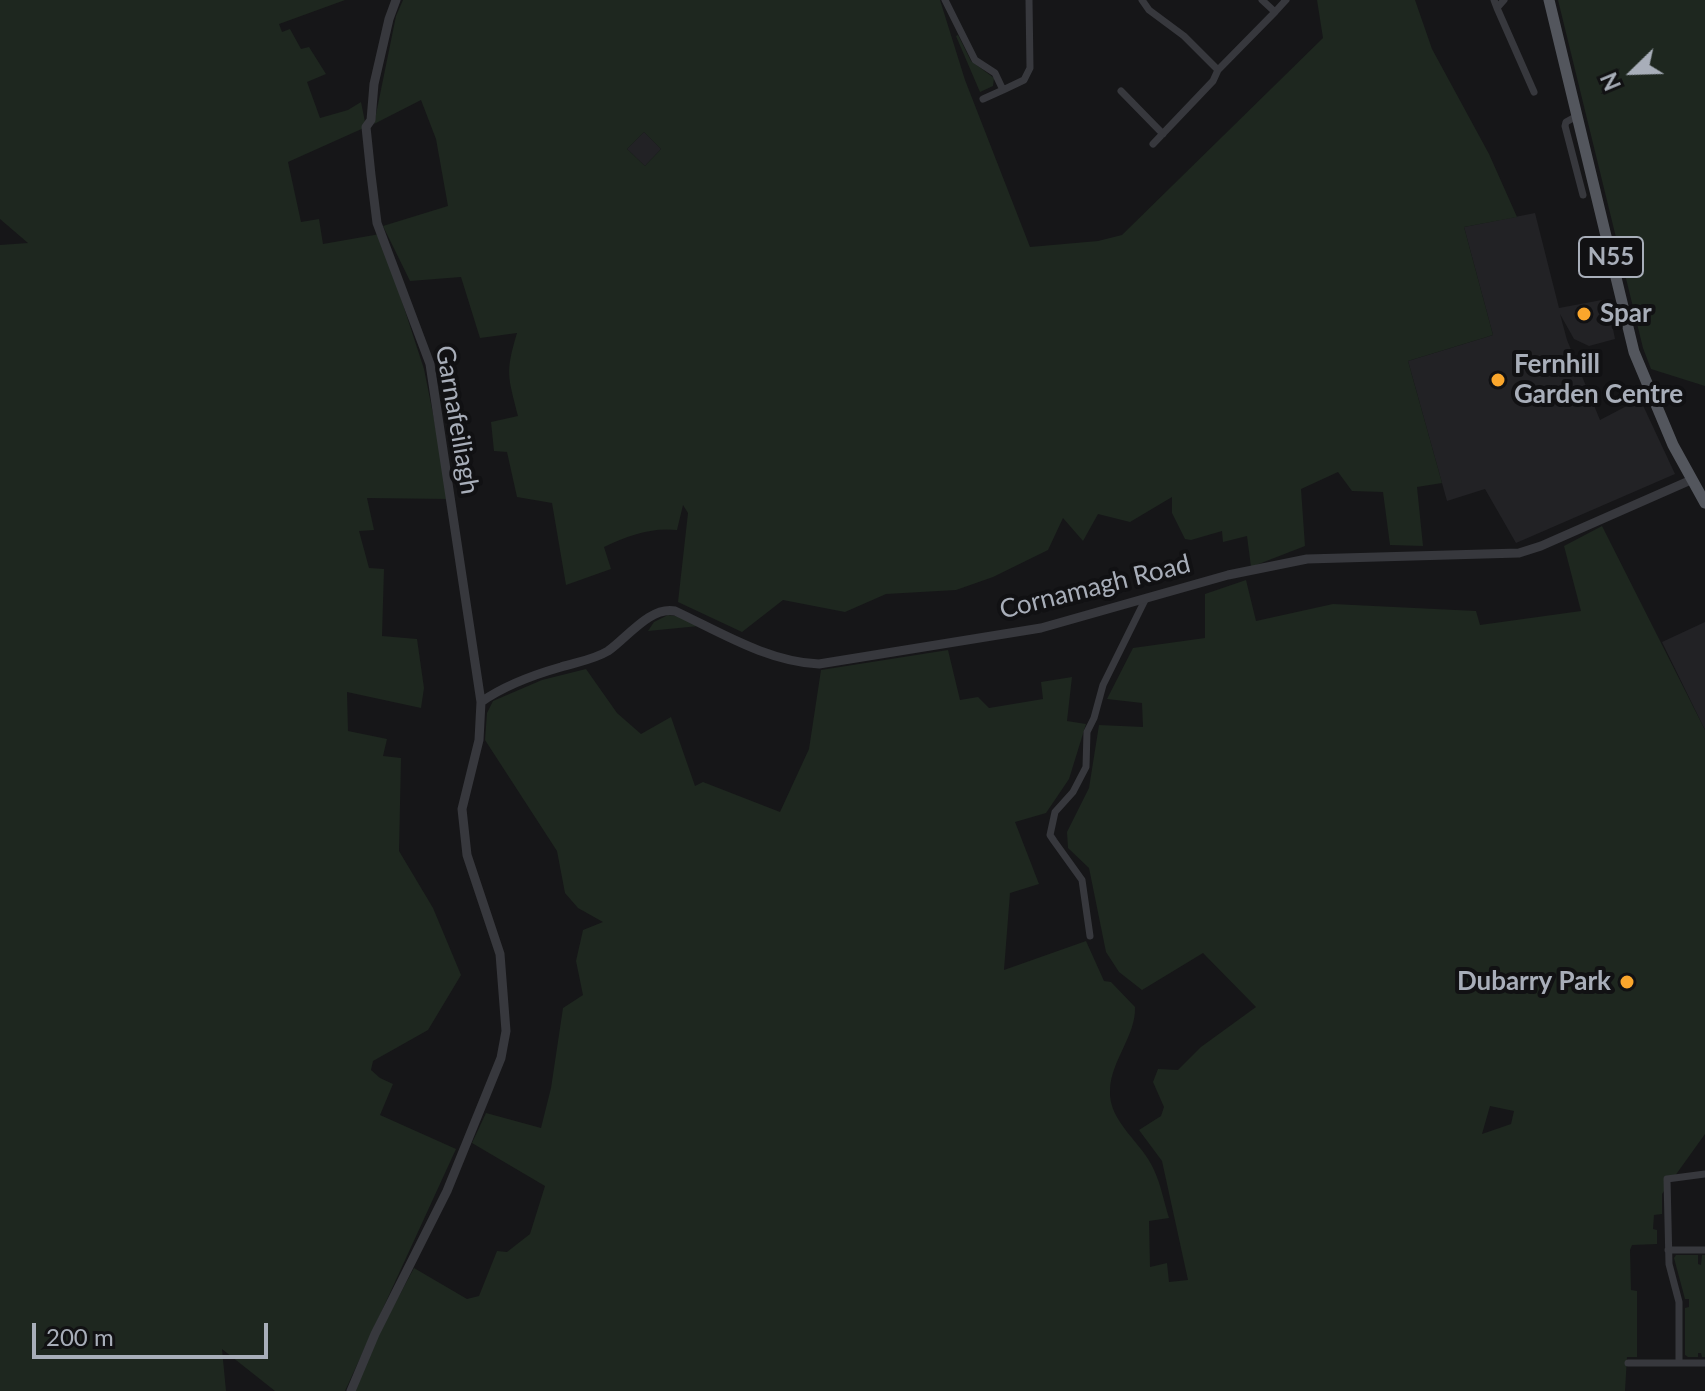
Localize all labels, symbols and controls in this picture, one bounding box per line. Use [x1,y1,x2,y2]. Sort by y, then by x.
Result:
north arrow [1593,32,1673,112]
text: N [1595,69,1626,95]
road number: N55 [1579,237,1643,277]
place label: Spar [1600,298,1652,330]
marker: Spar [1575,305,1593,323]
street label: Garnafeiliagh [429,343,485,497]
place label: Fernhill Garden Centre [1514,349,1683,410]
marker: Fernhill Garden Centre [1489,371,1507,389]
street label: Cornamagh Road [996,548,1194,626]
place label: Dubarry Park [1457,966,1611,998]
marker: Dubarry Park [1618,973,1636,991]
scale bar [36,1307,272,1357]
text: 200 m [46,1322,114,1351]

